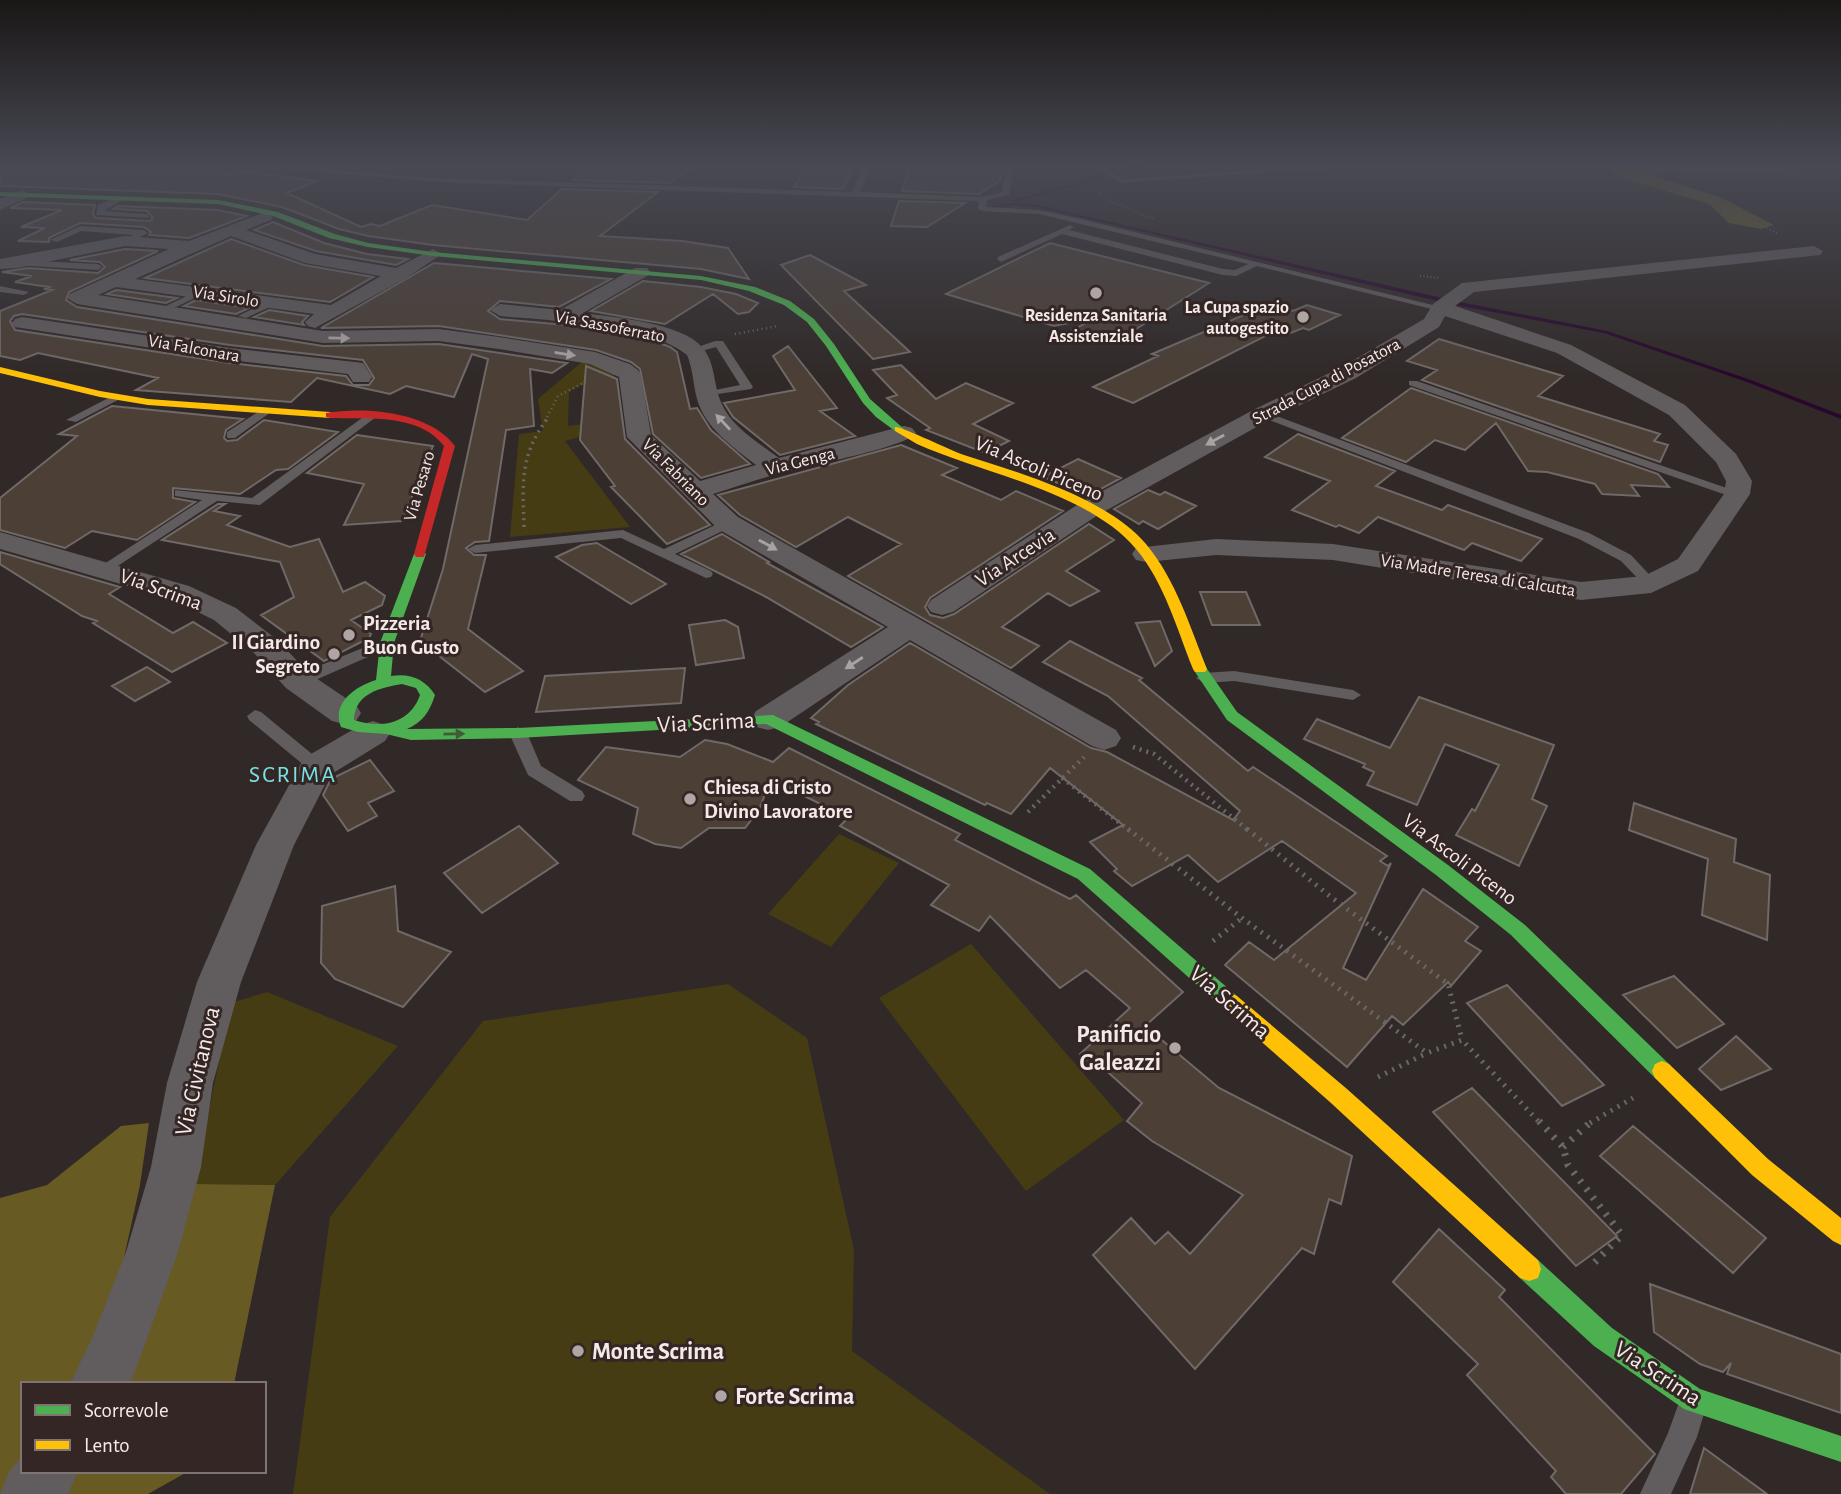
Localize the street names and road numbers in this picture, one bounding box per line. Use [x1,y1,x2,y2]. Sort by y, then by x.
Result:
street label: Via Sirolo [192,283,260,311]
street label: Via Sassoferrato [553,308,666,346]
street label: Via Falconara [147,332,241,366]
street label: Strada Cupa di Posatora [1250,335,1403,428]
street label: Via Ascoli Piceno [972,432,1106,505]
street label: Via Fabriano [638,436,712,510]
street label: Via Genga [764,445,837,479]
street label: Via Pesaro [401,449,439,523]
street label: Via Arcevia [972,524,1059,591]
street label: Via Madre Teresa di Calcutta [1379,552,1577,600]
street label: Via Scrima [117,565,205,614]
street label: Via Scrima [656,708,756,738]
street label: Via Ascoli Piceno [1399,810,1521,909]
street label: Via Scrima [1184,962,1274,1044]
street label: Via Civitanova [171,1004,224,1138]
street label: Via Scrima [1610,1337,1705,1411]

